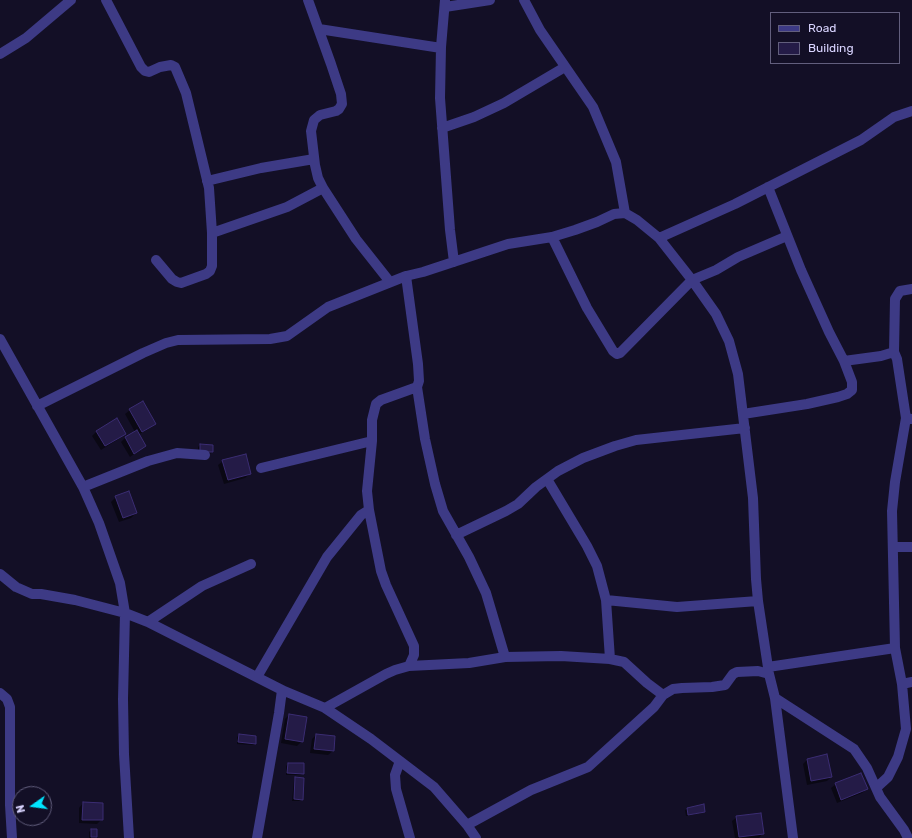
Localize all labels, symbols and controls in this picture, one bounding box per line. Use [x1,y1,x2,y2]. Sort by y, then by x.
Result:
legend [770,12,900,64]
text: Road [808,21,836,35]
text: Building [808,41,854,55]
north arrow [12,786,52,826]
text: N [14,803,28,814]

